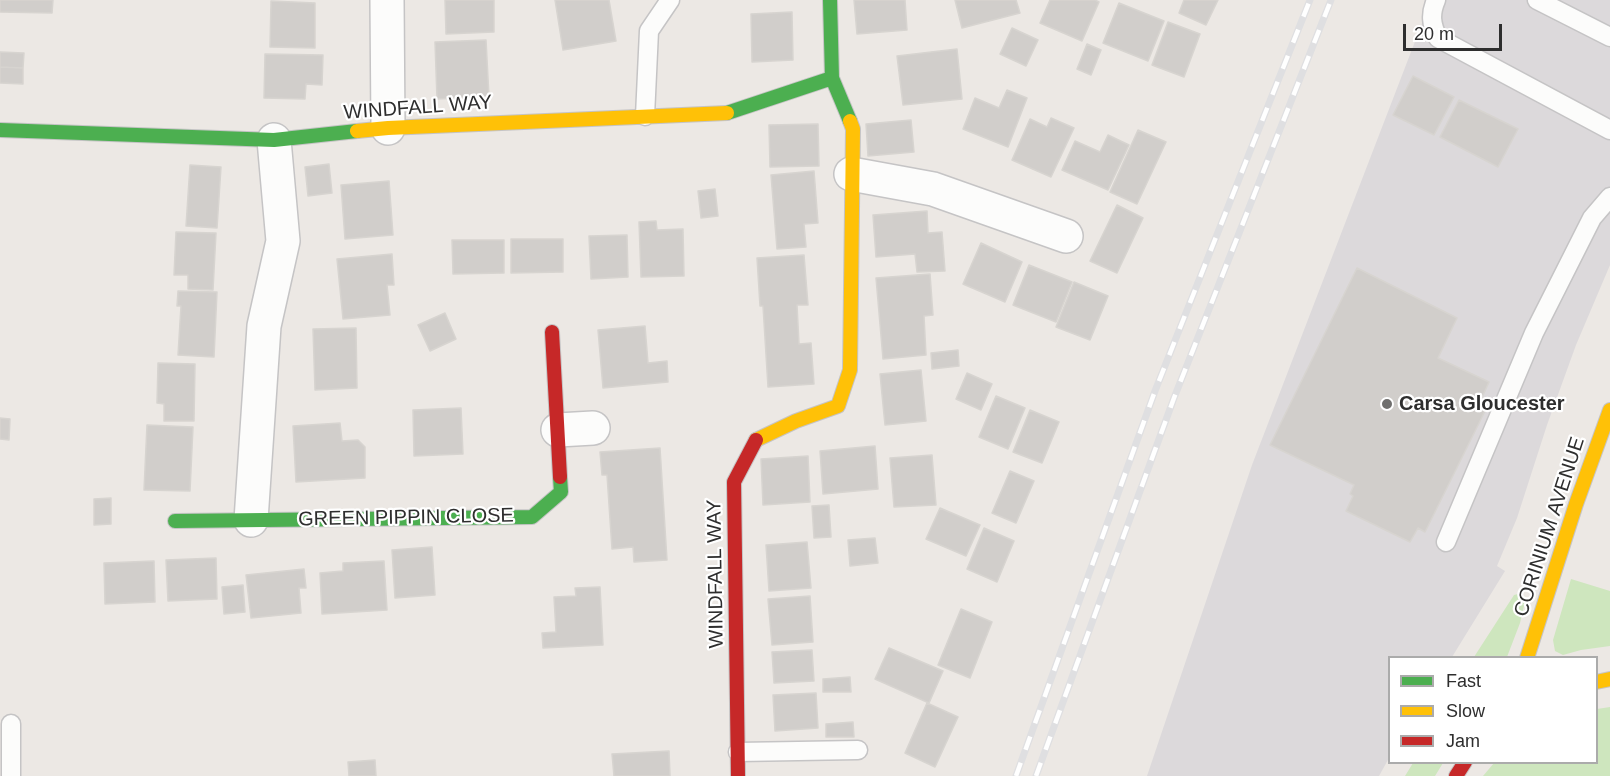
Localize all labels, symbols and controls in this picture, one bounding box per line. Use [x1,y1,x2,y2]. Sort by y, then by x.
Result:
scale bar [1406,12,1505,50]
text: 20 m [1414,24,1454,44]
street label: WINDFALL WAY [343,91,493,125]
place label: Carsa Gloucester [1399,392,1565,416]
marker: Carsa Gloucester [1380,397,1394,411]
street label: CORINIUM AVENUE [1510,434,1590,620]
street label: WINDFALL WAY [703,499,729,649]
street label: GREEN PIPPIN CLOSE [298,504,514,532]
legend [1388,656,1598,764]
text: Fast [1446,671,1481,691]
text: Slow [1446,701,1485,721]
text: Jam [1446,731,1480,751]

